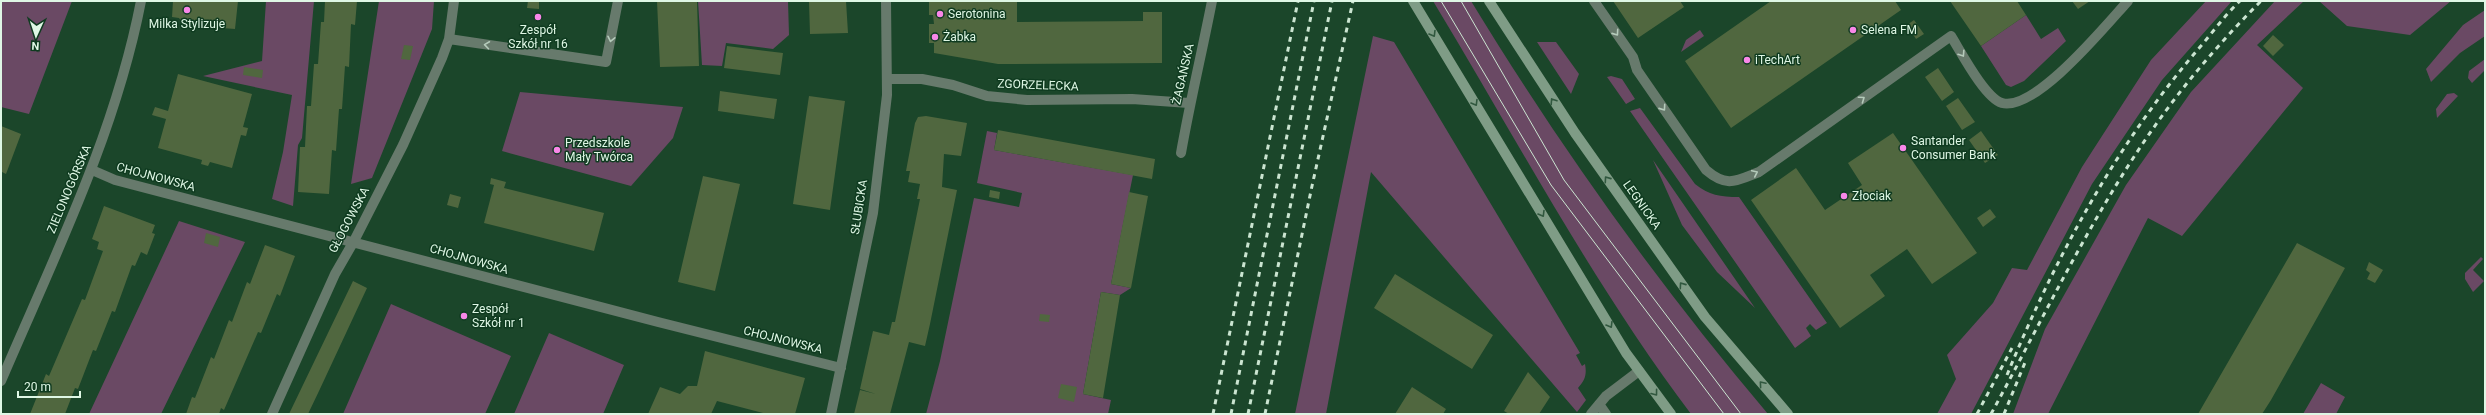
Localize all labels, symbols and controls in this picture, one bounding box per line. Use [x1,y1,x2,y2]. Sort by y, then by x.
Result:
marker: Milka Stylizuje [182,5,192,15]
place label: Serotonina [948,7,1006,21]
marker: Serotonina [935,9,945,19]
marker: Zespół Szkół nr 16 [533,12,543,22]
north arrow [16,16,56,56]
place label: Milka Stylizuje [149,17,225,31]
place label: Zespół Szkół nr 16 [508,23,568,51]
place label: Selena FM [1861,23,1917,37]
marker: Selena FM [1848,25,1858,35]
place label: Żabka [943,29,976,44]
one-way arrow [1611,29,1618,36]
one-way arrow [1429,30,1436,37]
marker: Żabka [930,32,940,42]
one-way arrow [608,36,616,43]
text: N [31,39,40,52]
one-way arrow [484,41,490,50]
street label: ŻAGAŃSKA [1168,42,1197,106]
one-way arrow [1957,50,1965,57]
place label: iTechArt [1755,53,1800,67]
marker: iTechArt [1742,55,1752,65]
street label: ZGORZELECKA [997,77,1079,93]
one-way arrow [1857,97,1864,104]
one-way arrow [1551,98,1558,105]
one-way arrow [1470,99,1477,106]
one-way arrow [1658,104,1666,111]
place label: Santander Consumer Bank [1911,134,1997,162]
place label: Przedszkole Mały Twórca [565,136,633,164]
street label: ZIELONOGÓRSKA [43,142,94,235]
marker: Santander Consumer Bank [1898,143,1908,153]
marker: Przedszkole Mały Twórca [552,145,562,155]
street label: CHOJNOWSKA [115,160,197,194]
one-way arrow [1751,170,1759,178]
one-way arrow [1604,176,1612,183]
street label: SŁUBICKA [848,178,870,235]
street label: LEGNICKA [1620,178,1664,232]
street label: GŁOGOWSKA [326,185,372,255]
place label: Złociak [1852,189,1892,203]
marker: Złociak [1839,191,1849,201]
one-way arrow [1538,210,1545,217]
street label: CHOJNOWSKA [428,241,510,277]
one-way arrow [1680,282,1687,289]
place label: Zespół Szkół nr 1 [472,302,525,330]
marker: Zespół Szkół nr 1 [459,311,469,321]
one-way arrow [1605,321,1612,328]
street label: CHOJNOWSKA [742,323,824,357]
scale bar [18,373,80,399]
text: 20 m [24,380,51,394]
one-way arrow [1760,382,1767,389]
one-way arrow [1650,388,1657,395]

